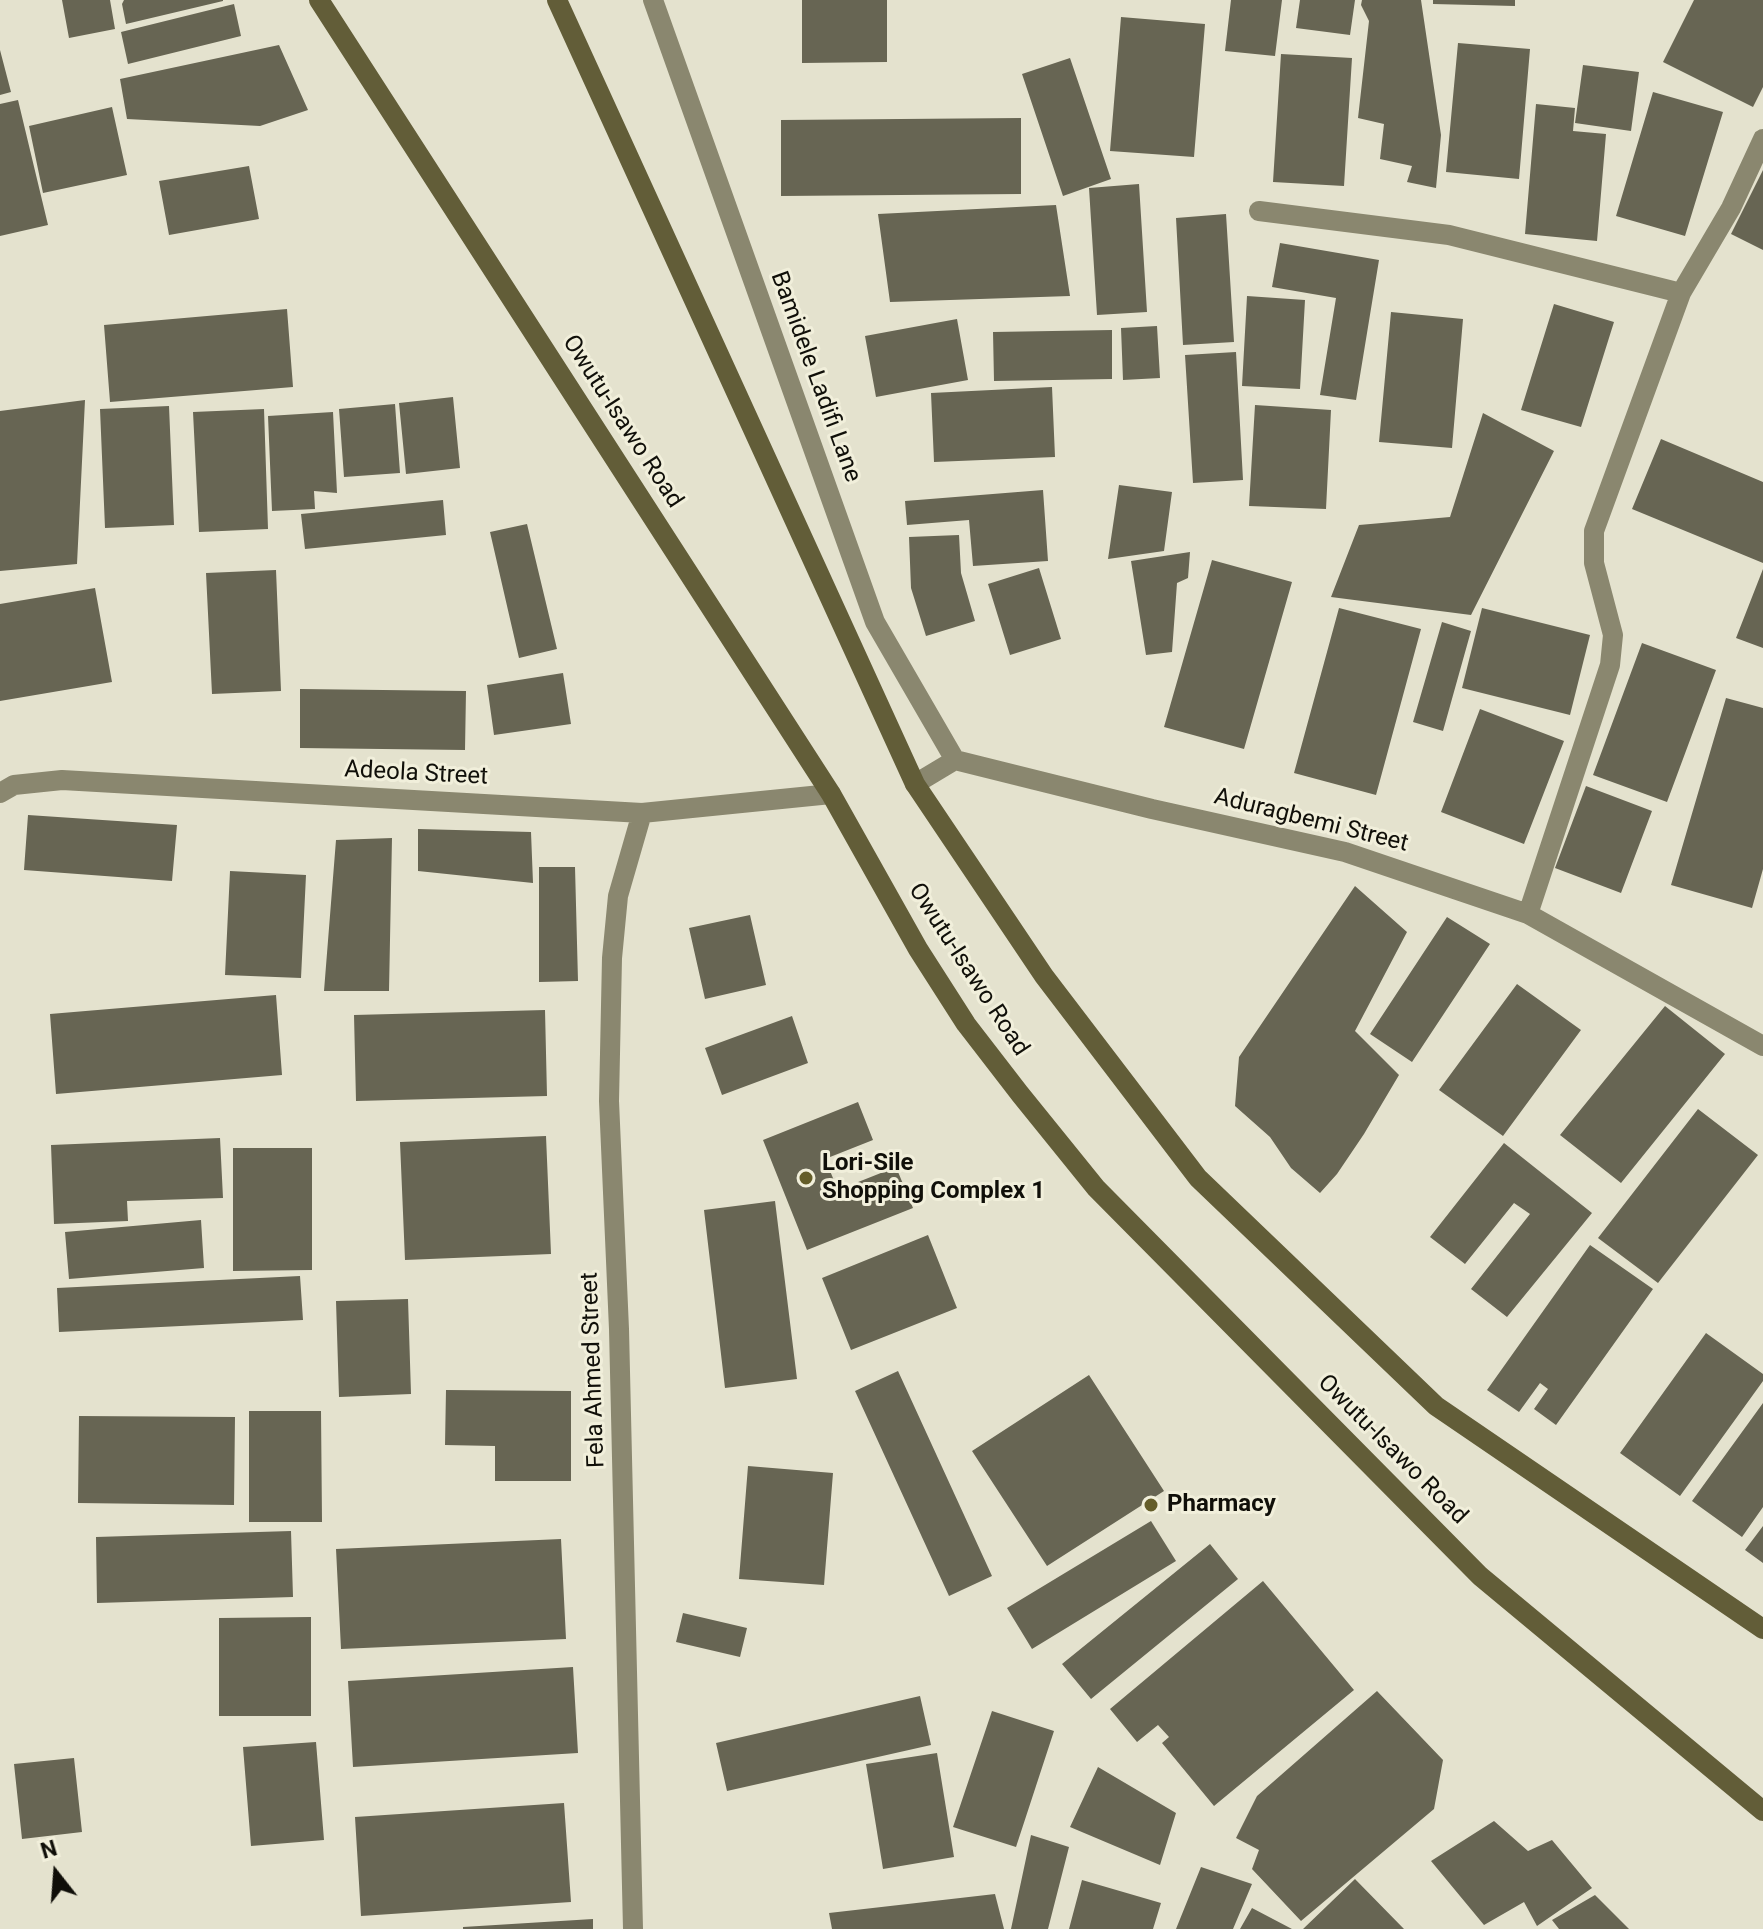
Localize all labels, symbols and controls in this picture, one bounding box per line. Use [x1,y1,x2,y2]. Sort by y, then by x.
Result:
street label: Bamidele Ladifi Lane [763,268,867,486]
street label: Owutu-Isawo Road [555,330,689,514]
street label: Adeola Street [343,756,489,792]
street label: Aduragbemi Street [1211,783,1411,859]
street label: Owutu-Isawo Road [901,878,1035,1062]
place label: Lori-Sile Shopping Complex 1 [822,1150,1045,1206]
marker: Lori-Sile Shopping Complex 1 [797,1169,815,1187]
street label: Fela Ahmed Street [576,1272,612,1468]
street label: Owutu-Isawo Road [1311,1369,1473,1531]
place label: Pharmacy [1167,1491,1276,1519]
marker: Pharmacy [1142,1496,1160,1514]
north arrow [16,1833,96,1913]
text: N [38,1835,60,1864]

